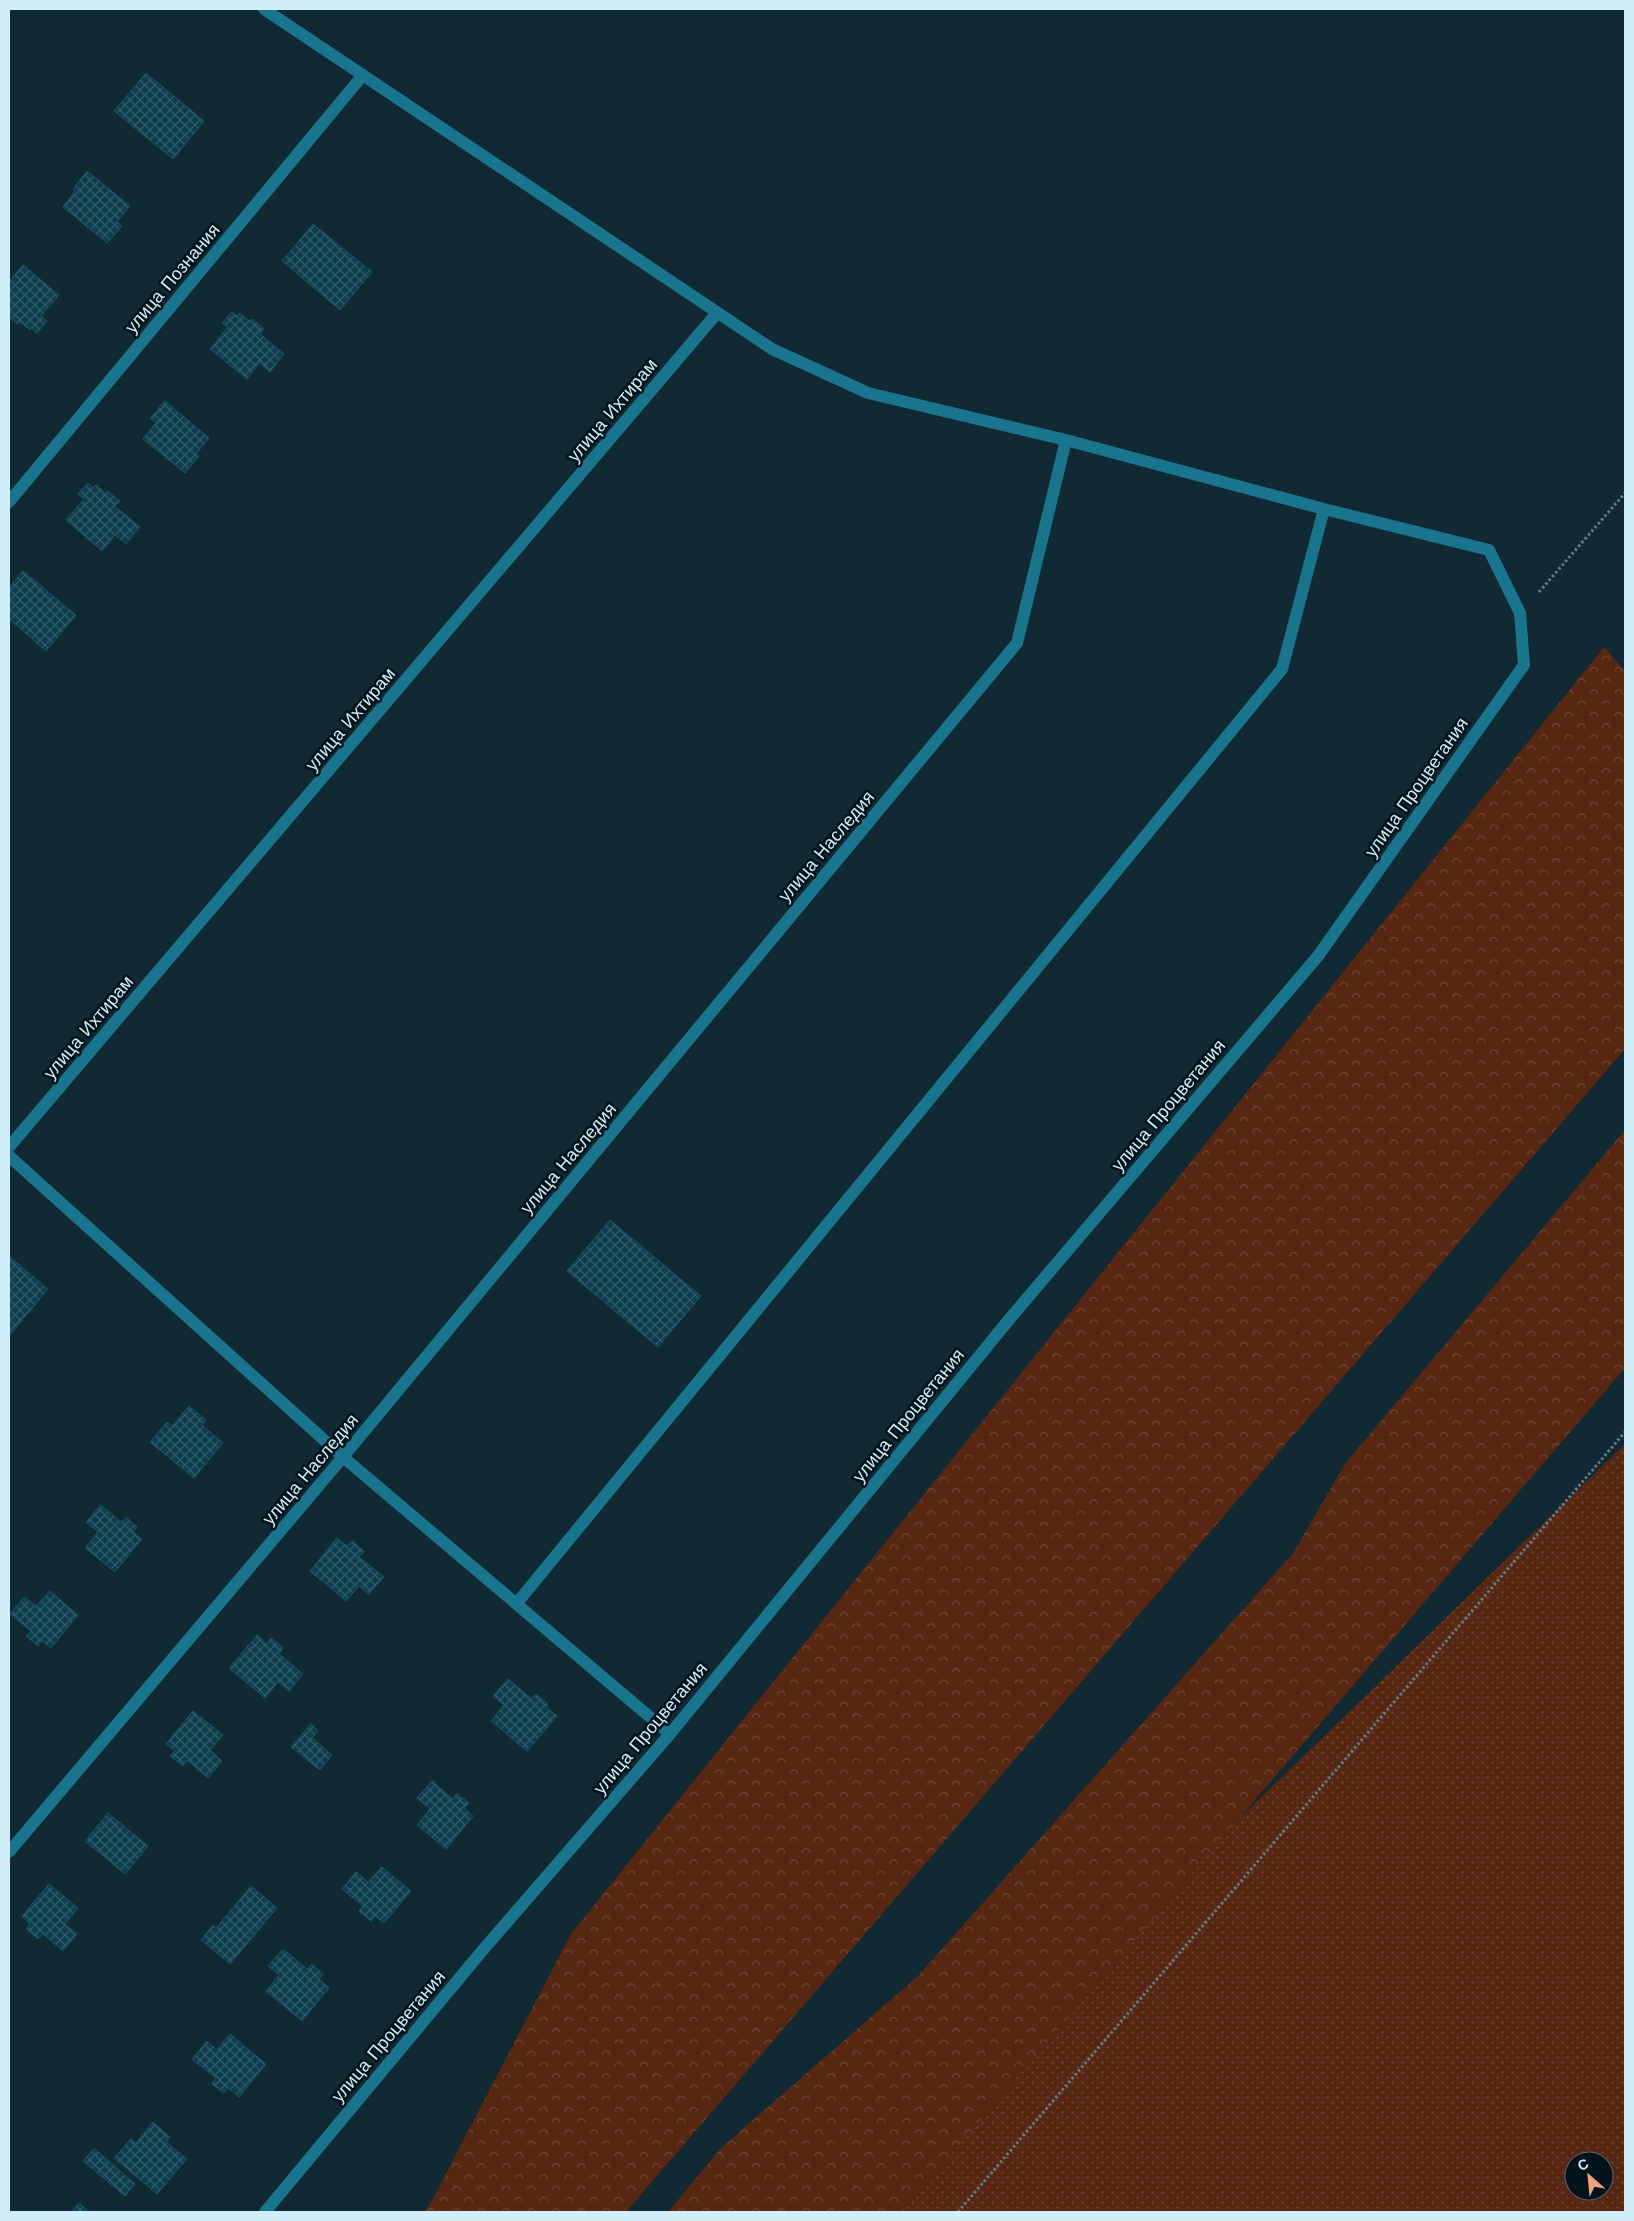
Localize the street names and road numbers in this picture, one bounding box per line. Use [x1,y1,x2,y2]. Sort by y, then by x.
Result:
street label: улица Познания [120,219,224,337]
street label: улица Ихтирам [563,354,661,466]
street label: улица Ихтирам [301,663,399,775]
street label: улица Процветания [1360,713,1472,861]
street label: улица Наследия [774,786,878,906]
street label: улица Ихтирам [39,971,137,1083]
street label: улица Процветания [1107,1035,1229,1175]
street label: улица Наследия [516,1098,620,1218]
street label: улица Процветания [848,1344,968,1486]
street label: улица Наследия [258,1409,362,1529]
street label: улица Процветания [589,1658,711,1798]
street label: улица Процветания [327,1966,449,2106]

